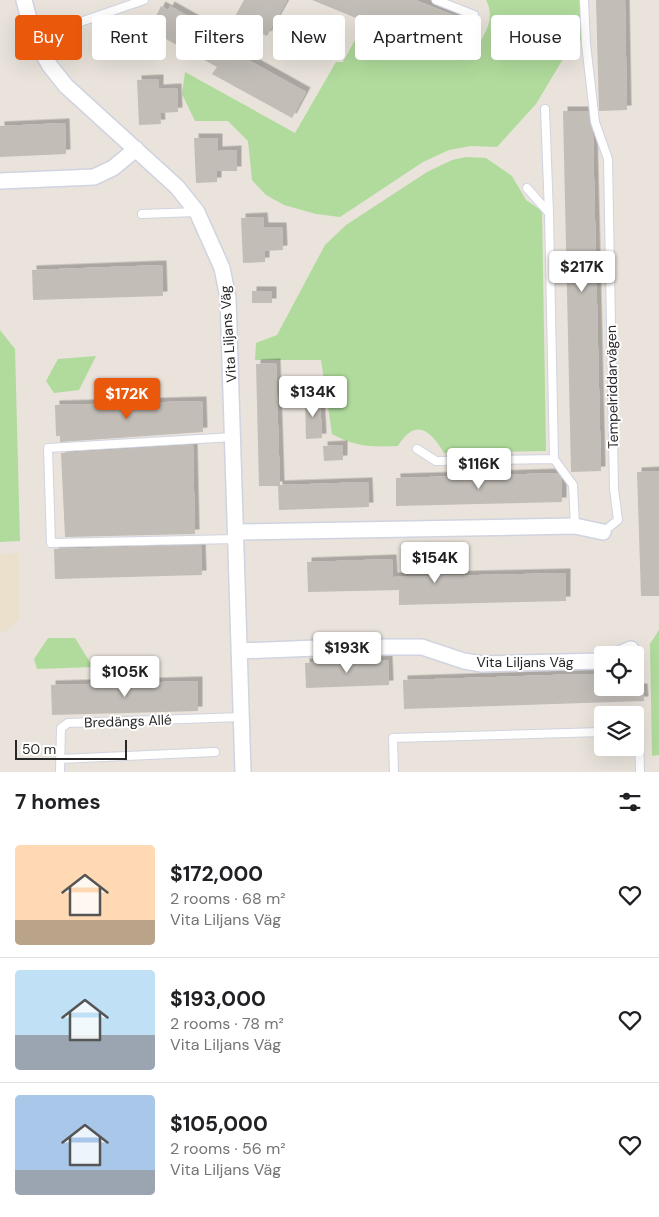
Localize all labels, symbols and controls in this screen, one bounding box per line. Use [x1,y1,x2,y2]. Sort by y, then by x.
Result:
chip: Buy [15,15,82,60]
chip: Rent [92,15,166,60]
chip: Filters [176,15,263,60]
chip: New [273,15,345,60]
chip: Apartment [355,15,481,60]
chip: House [491,15,580,60]
pin: $217K [547,250,617,293]
text: $217K [560,256,604,277]
street label: Vita Liljans Väg [216,285,240,383]
street label: Tempelriddarvägen [602,325,622,449]
pin: $134K [278,376,348,418]
pin: $172K [92,378,162,420]
text: $134K [290,381,336,402]
text: $172K [105,383,149,404]
pin: $116K [444,448,514,490]
text: $116K [458,453,500,474]
pin: $154K [400,542,470,584]
text: $154K [412,547,458,568]
pin: $193K [312,632,382,674]
text: $193K [324,637,370,658]
map controls [594,646,644,756]
button: locate [594,646,644,696]
street label: Vita Liljans Väg [476,653,574,671]
pin: $105K [90,656,160,698]
text: $105K [101,661,149,682]
button: layers [594,706,644,756]
street label: Bredängs Allé [84,710,172,732]
scale bar [15,737,128,760]
text: 50 m [22,740,56,758]
text: 7 homes [15,788,101,816]
icon: filters [616,788,644,816]
text: $172,000 [170,860,263,888]
icon: home [55,865,115,925]
icon: heart [616,881,644,909]
text: 2 rooms · 68 m² [170,888,286,909]
text: Vita Liljans Väg [170,909,281,930]
text: $193,000 [170,985,266,1013]
icon: home [55,990,115,1050]
icon: heart [616,1006,644,1034]
text: 2 rooms · 78 m² [170,1013,284,1034]
text: Vita Liljans Väg [170,1034,281,1055]
text: $105,000 [170,1110,268,1138]
icon: home [55,1115,115,1175]
icon: heart [616,1131,644,1159]
text: 2 rooms · 56 m² [170,1138,286,1159]
text: Vita Liljans Väg [170,1159,281,1180]

